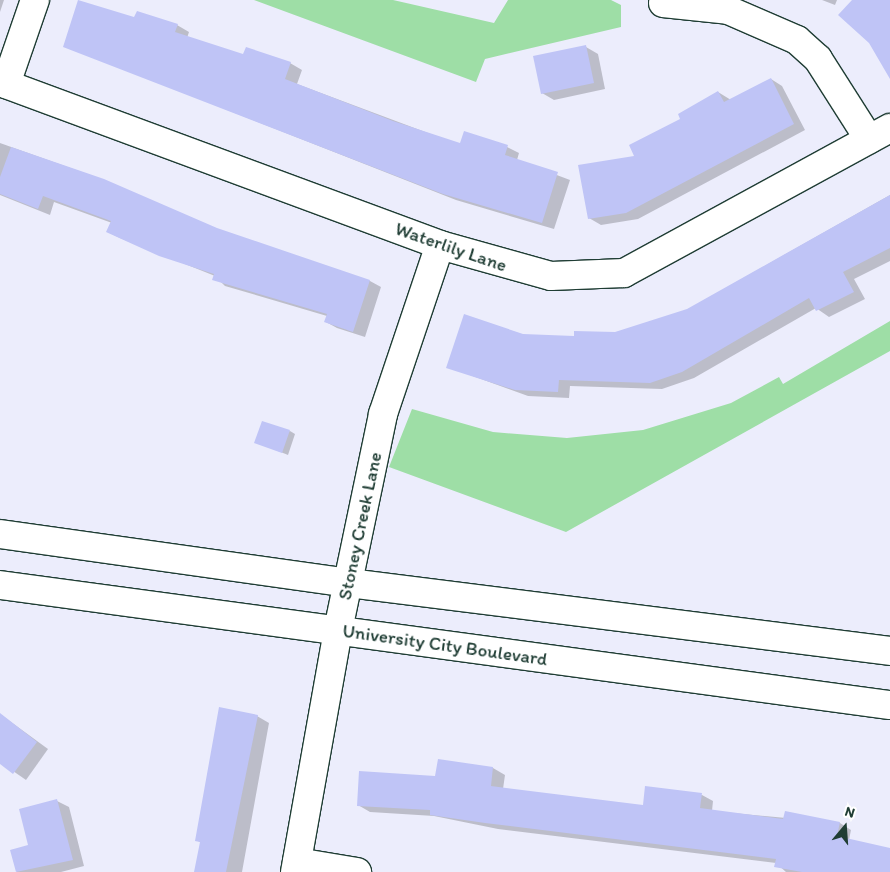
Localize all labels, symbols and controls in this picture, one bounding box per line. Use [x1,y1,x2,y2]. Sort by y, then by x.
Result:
street label: Waterlily Lane [392,217,510,277]
street label: Stoney Creek Lane [333,450,387,602]
street label: University City Boulevard [340,619,550,671]
north arrow [820,802,870,852]
text: N [843,803,857,822]

